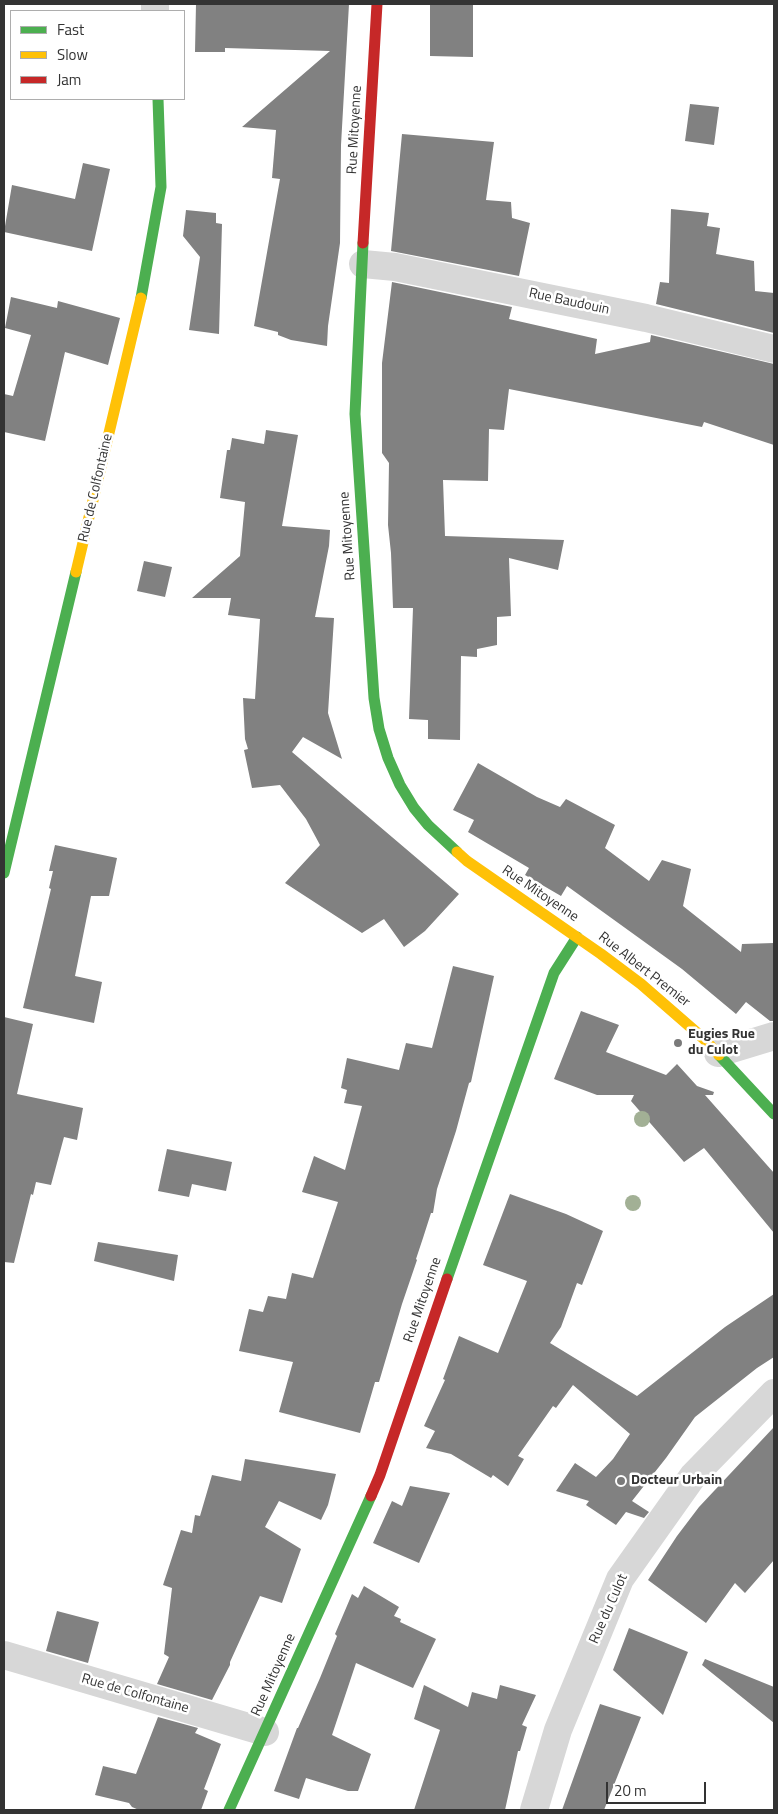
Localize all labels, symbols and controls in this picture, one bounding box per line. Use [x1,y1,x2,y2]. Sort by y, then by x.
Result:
legend [10,10,185,100]
text: Fast [57,18,84,41]
text: Slow [57,43,88,66]
text: Jam [57,68,81,91]
street label: Rue Mitoyenne [344,85,366,175]
street label: Rue Baudouin [527,285,611,319]
street label: Rue de Colfontaine [75,432,117,544]
street label: Rue Mitoyenne [337,491,359,581]
street label: Rue Mitoyenne [498,862,582,926]
street label: Rue Albert Premier [595,929,693,1011]
place label: Eugies Rue du Culot [688,1027,755,1060]
marker: Eugies Rue du Culot [672,1037,684,1049]
street label: Rue Mitoyenne [401,1255,445,1345]
place label: Docteur Urbain [631,1473,722,1489]
marker: Docteur Urbain [615,1475,627,1487]
street label: Rue du Culot [586,1572,632,1646]
street label: Rue Mitoyenne [248,1631,300,1719]
street label: Rue de Colfontaine [79,1671,191,1717]
scale bar [608,1772,708,1804]
text: 20 m [614,1779,647,1802]

